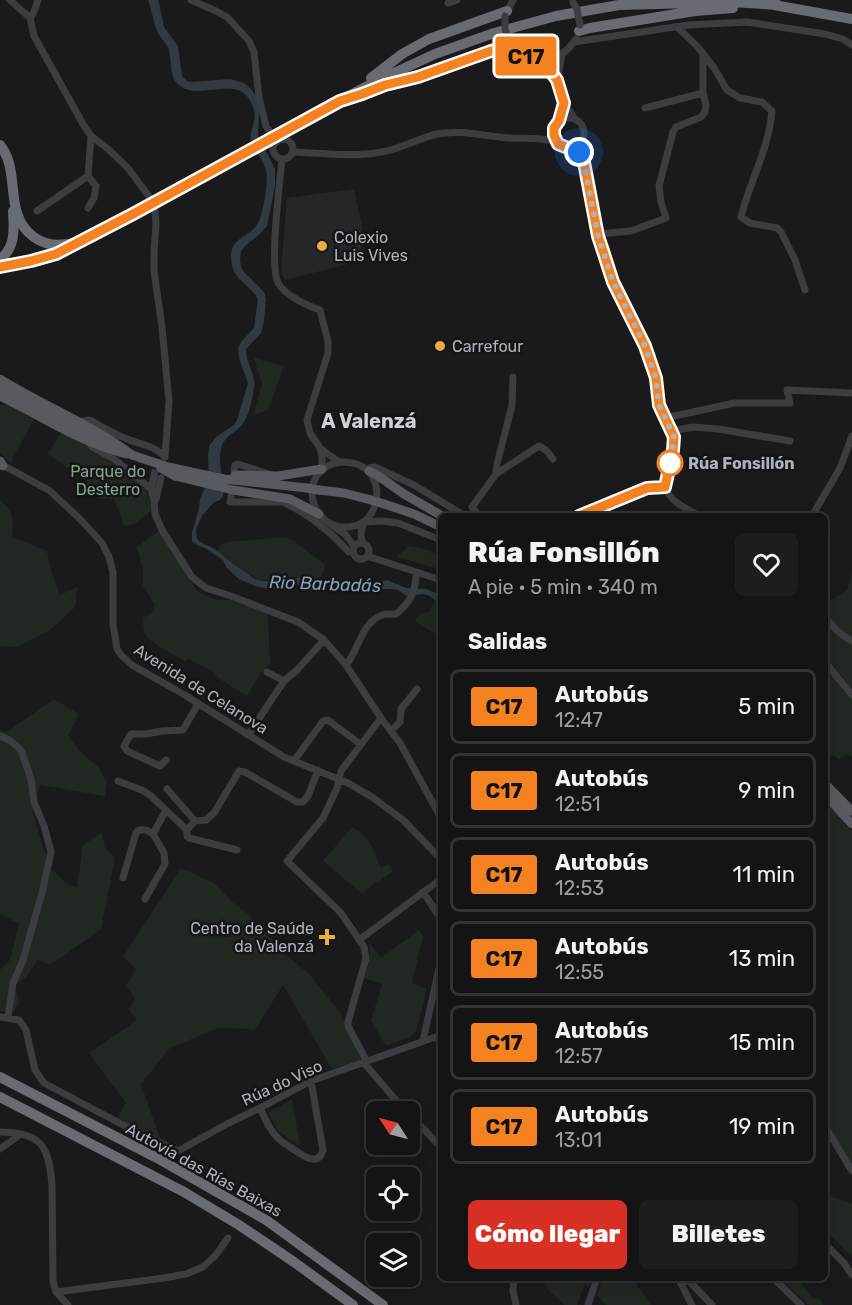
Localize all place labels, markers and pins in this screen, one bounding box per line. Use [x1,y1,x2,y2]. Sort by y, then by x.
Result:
place label: Colexio Luis Vives [334,228,408,265]
marker: Colexio Luis Vives [315,239,329,253]
place label: Carrefour [452,337,523,356]
marker: Carrefour [433,339,447,353]
marker: Rúa Fonsillón [657,450,683,476]
place label: Rúa Fonsillón [688,454,795,473]
place label: Centro de Saúde da Valenzá [190,919,314,956]
marker: Centro de Saúde da Valenzá [318,928,336,946]

